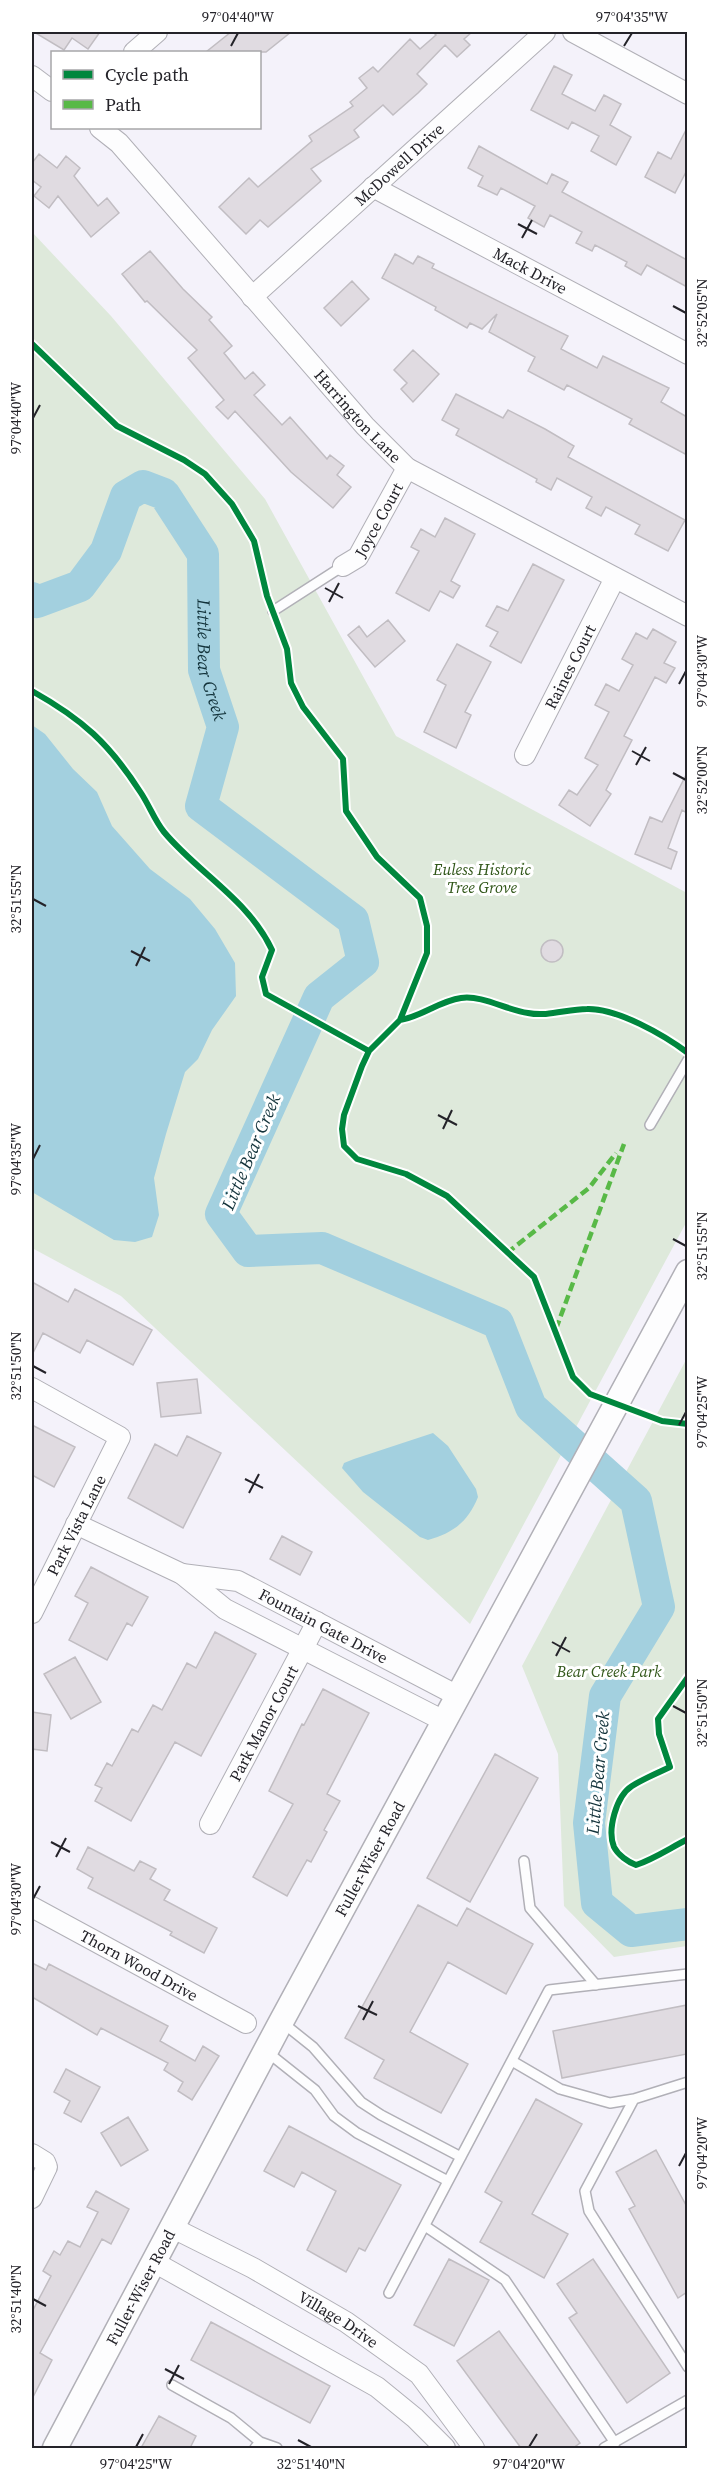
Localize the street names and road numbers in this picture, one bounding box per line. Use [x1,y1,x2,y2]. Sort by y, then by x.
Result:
street label: McDowell Drive [349,118,448,211]
street label: Mack Drive [489,242,571,299]
street label: Harrington Lane [309,364,406,467]
street label: Joyce Court [349,478,408,562]
street label: Raines Court [539,620,601,713]
street label: Park Vista Lane [41,1471,111,1579]
street label: Fountain Gate Drive [255,1583,392,1669]
street label: Park Manor Court [224,1661,303,1785]
street label: Fuller-Wiser Road [329,1797,410,1920]
street label: Thorn Wood Drive [76,1924,202,2006]
street label: Fuller-Wiser Road [101,2226,180,2349]
street label: Village Drive [294,2286,383,2353]

